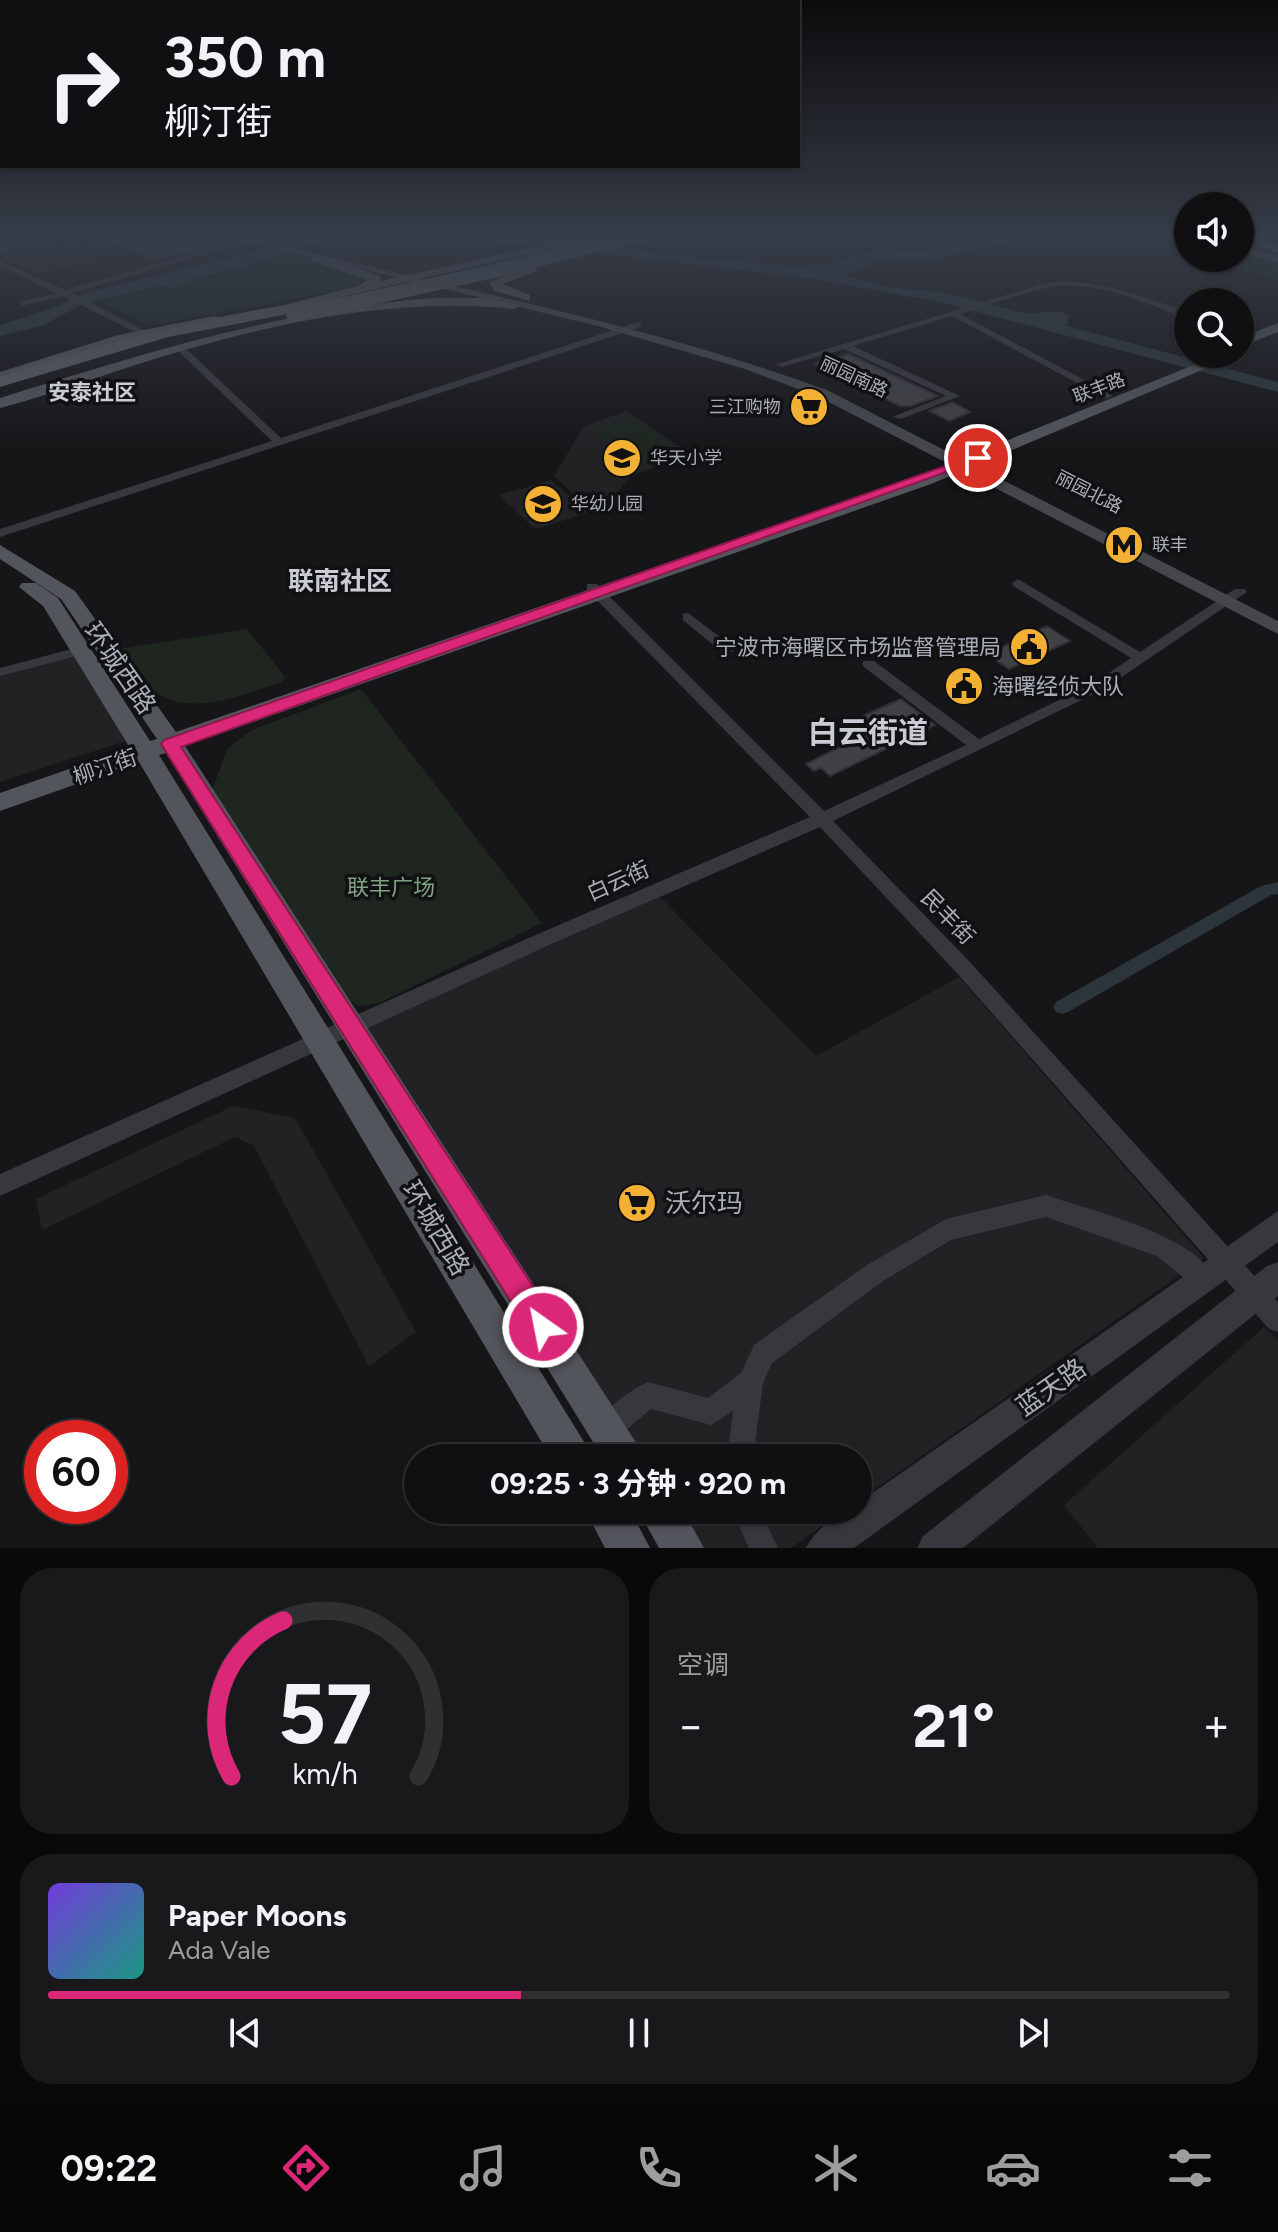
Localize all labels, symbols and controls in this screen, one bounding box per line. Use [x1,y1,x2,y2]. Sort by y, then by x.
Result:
text: 350 m [164,24,326,91]
icon: right [32,32,136,136]
text: 柳汀街 [164,100,272,143]
map controls [1174,192,1254,368]
button: sound [1174,192,1254,272]
button: search [1174,288,1254,368]
street label: 丽园南路 [817,352,891,402]
street label: 联丰路 [1070,368,1128,408]
district label: 安泰社区 [48,379,136,406]
supermarket icon: 三江购物 [788,386,830,428]
place label: 三江购物 [709,396,781,418]
pin [944,424,1012,492]
icon: arrive [956,436,1000,480]
school or university icon: 华天小学 [601,437,643,479]
place label: 华天小学 [650,447,722,469]
street label: 丽园北路 [1052,466,1126,518]
school or university icon: 华幼儿园 [522,483,564,525]
place label: 华幼儿园 [571,493,643,515]
metro station icon: 联丰 [1103,524,1145,566]
place label: 联丰 [1152,534,1188,556]
district label: 联南社区 [288,565,392,597]
street label: 环城西路 [77,616,163,720]
public building icon: 宁波市海曙区市场监督管理局 [1008,626,1050,668]
place label: 宁波市海曙区市场监督管理局 [715,634,1001,661]
public building icon: 海曙经侦大队 [943,665,985,707]
place label: 海曙经侦大队 [992,673,1124,700]
district label: 白云街道 [808,714,928,751]
street label: 柳汀街 [69,743,141,791]
street label: 白云街 [582,855,654,907]
park label: 联丰广场 [347,874,435,901]
street label: 民丰街 [915,884,981,950]
street label: 环城西路 [395,1175,477,1281]
supermarket icon: 沃尔玛 [616,1182,658,1224]
place label: 沃尔玛 [665,1187,743,1219]
position arrow [501,1285,585,1369]
street label: 蓝天路 [1010,1352,1092,1422]
speed limit sign: 60 [24,1420,128,1524]
text: 09:25 · 3 分钟 · 920 m [490,1465,786,1502]
text: 空调 [677,1649,729,1681]
text: 57 [277,1664,372,1764]
text: 21° [912,1690,995,1762]
text: − [677,1699,704,1752]
text: + [1203,1699,1230,1752]
text: km/h [292,1757,357,1791]
text: Paper Moons [168,1897,347,1934]
text: Ada Vale [168,1934,271,1966]
icon: previous [223,2011,267,2055]
icon: pause [617,2011,661,2055]
icon: next [1011,2011,1055,2055]
icon: directions [278,2140,334,2196]
icon: music [455,2140,511,2196]
icon: phone [631,2140,687,2196]
icon: climate [808,2140,864,2196]
icon: car [985,2140,1041,2196]
icon: filters [1162,2140,1218,2196]
text: 09:22 [60,2147,157,2190]

